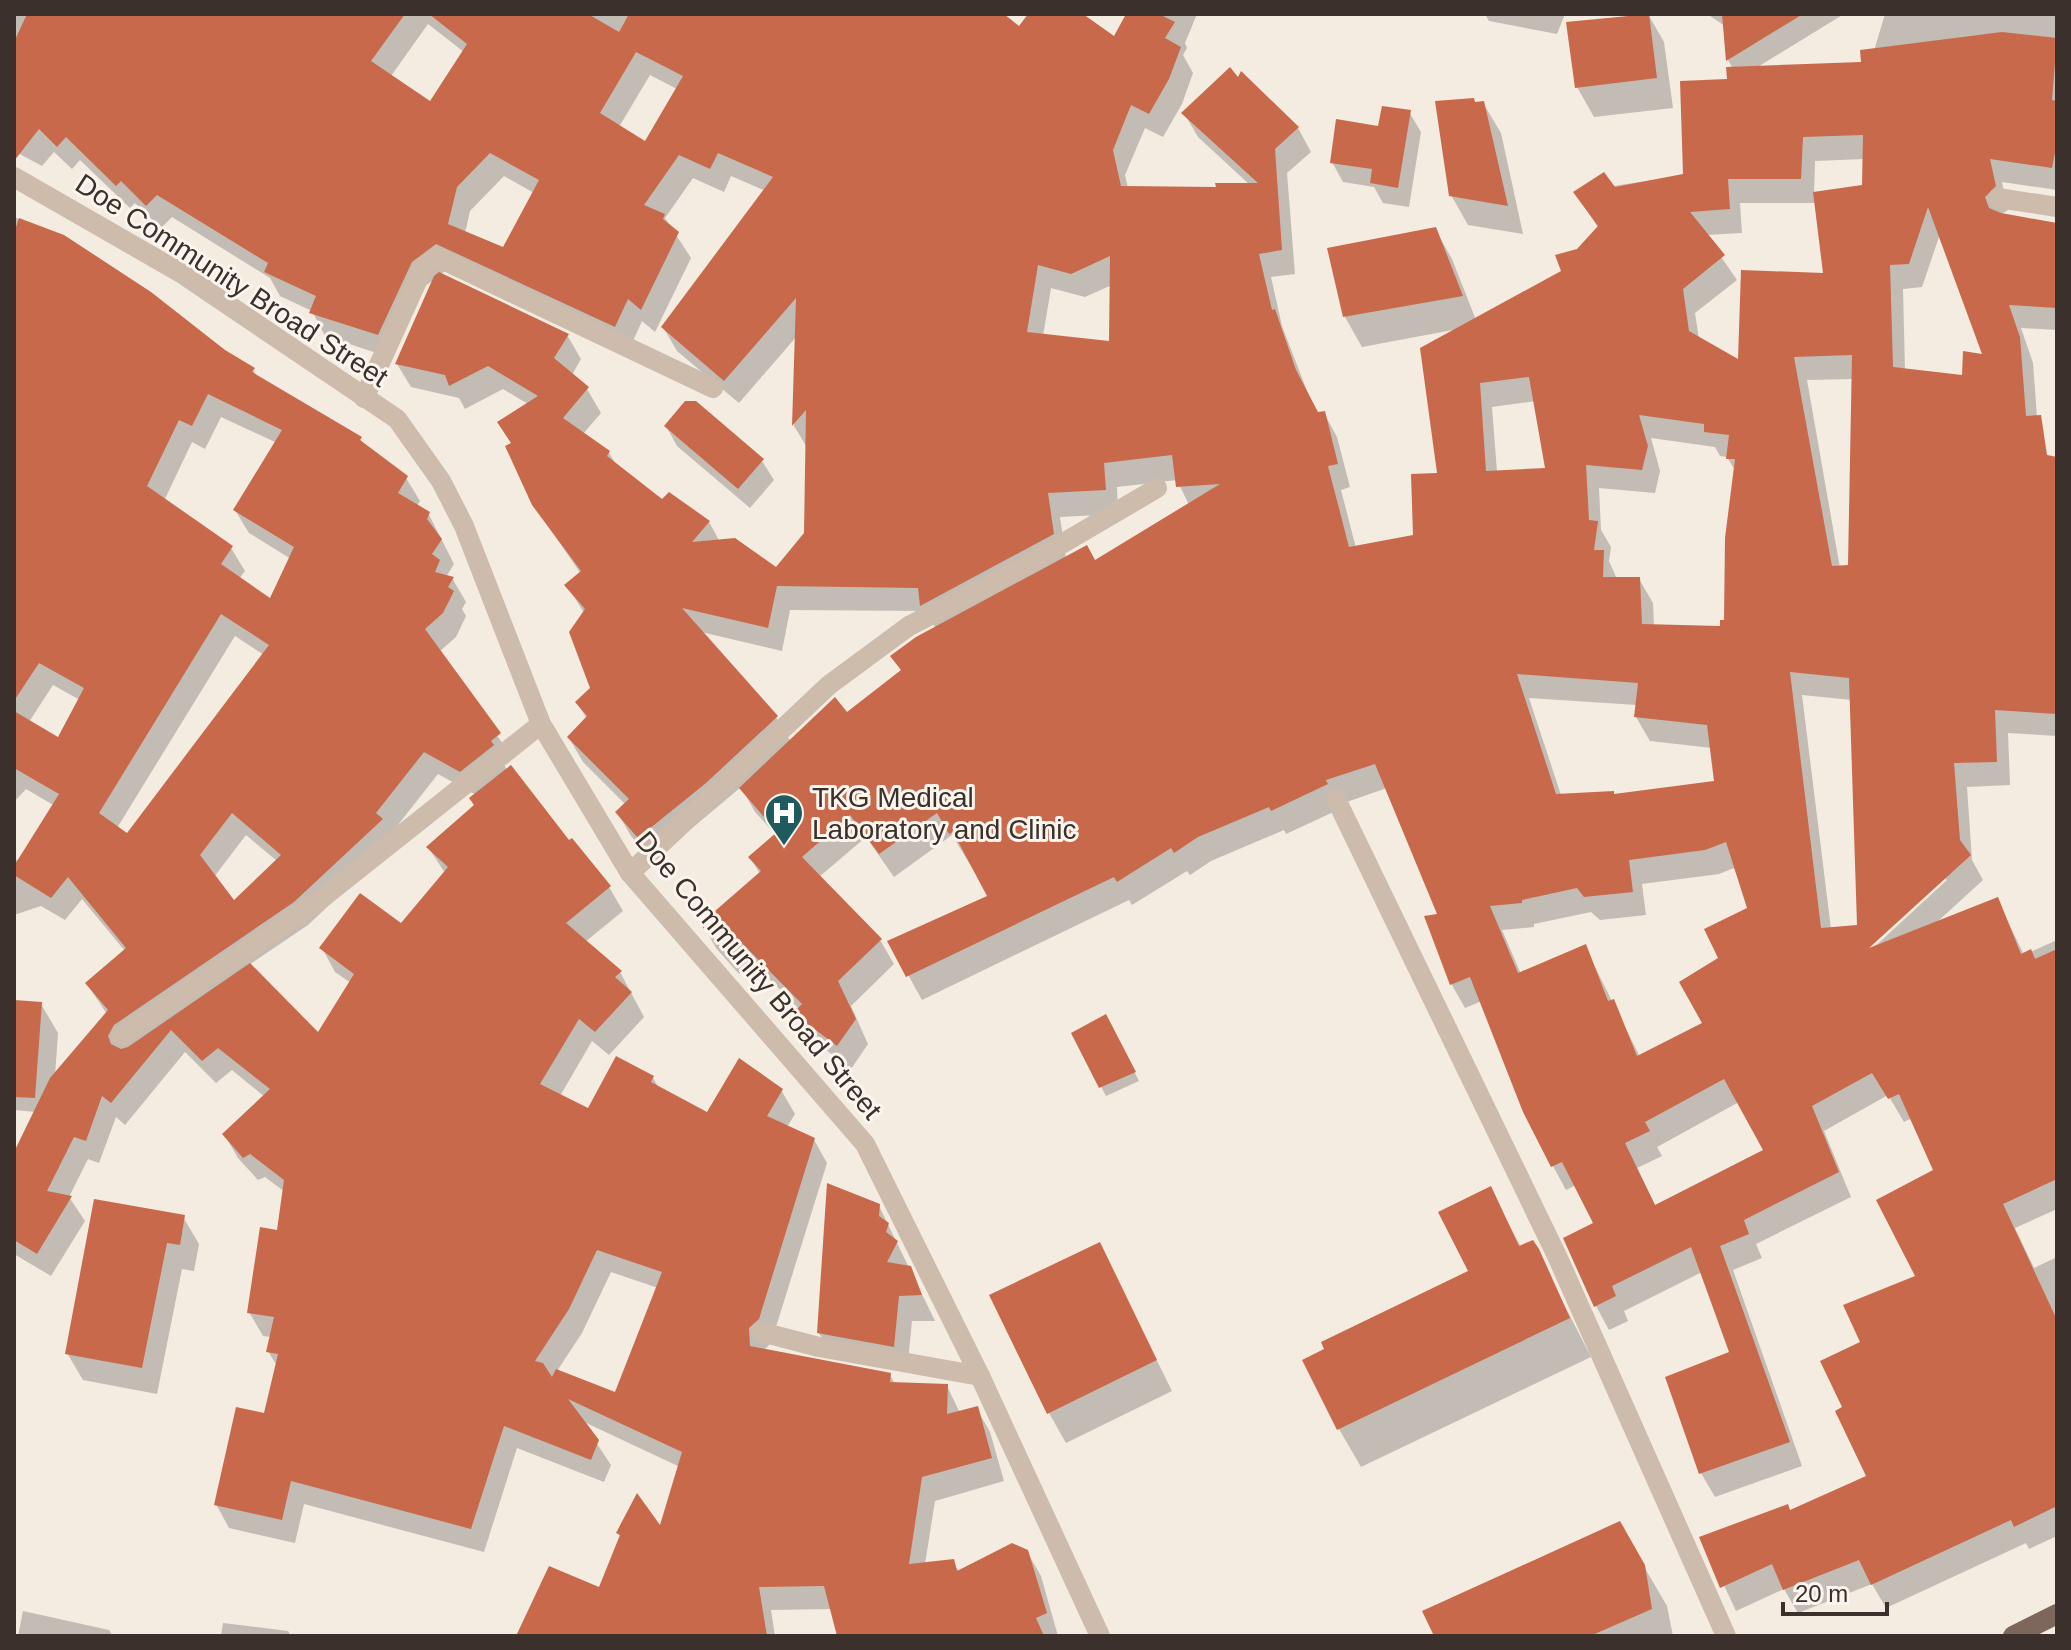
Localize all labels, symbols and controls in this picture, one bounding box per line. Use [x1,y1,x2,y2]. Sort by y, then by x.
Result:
street label: Doe Community Broad Street [70,168,394,393]
place label: TKG Medical Laboratory and Clinic [812,782,1077,845]
hospital icon: TKG Medical Laboratory and Clinic [763,792,805,847]
street label: Doe Community Broad Street [629,825,888,1126]
scale bar [1783,1566,1887,1616]
text: 20 m [1795,1580,1848,1607]

